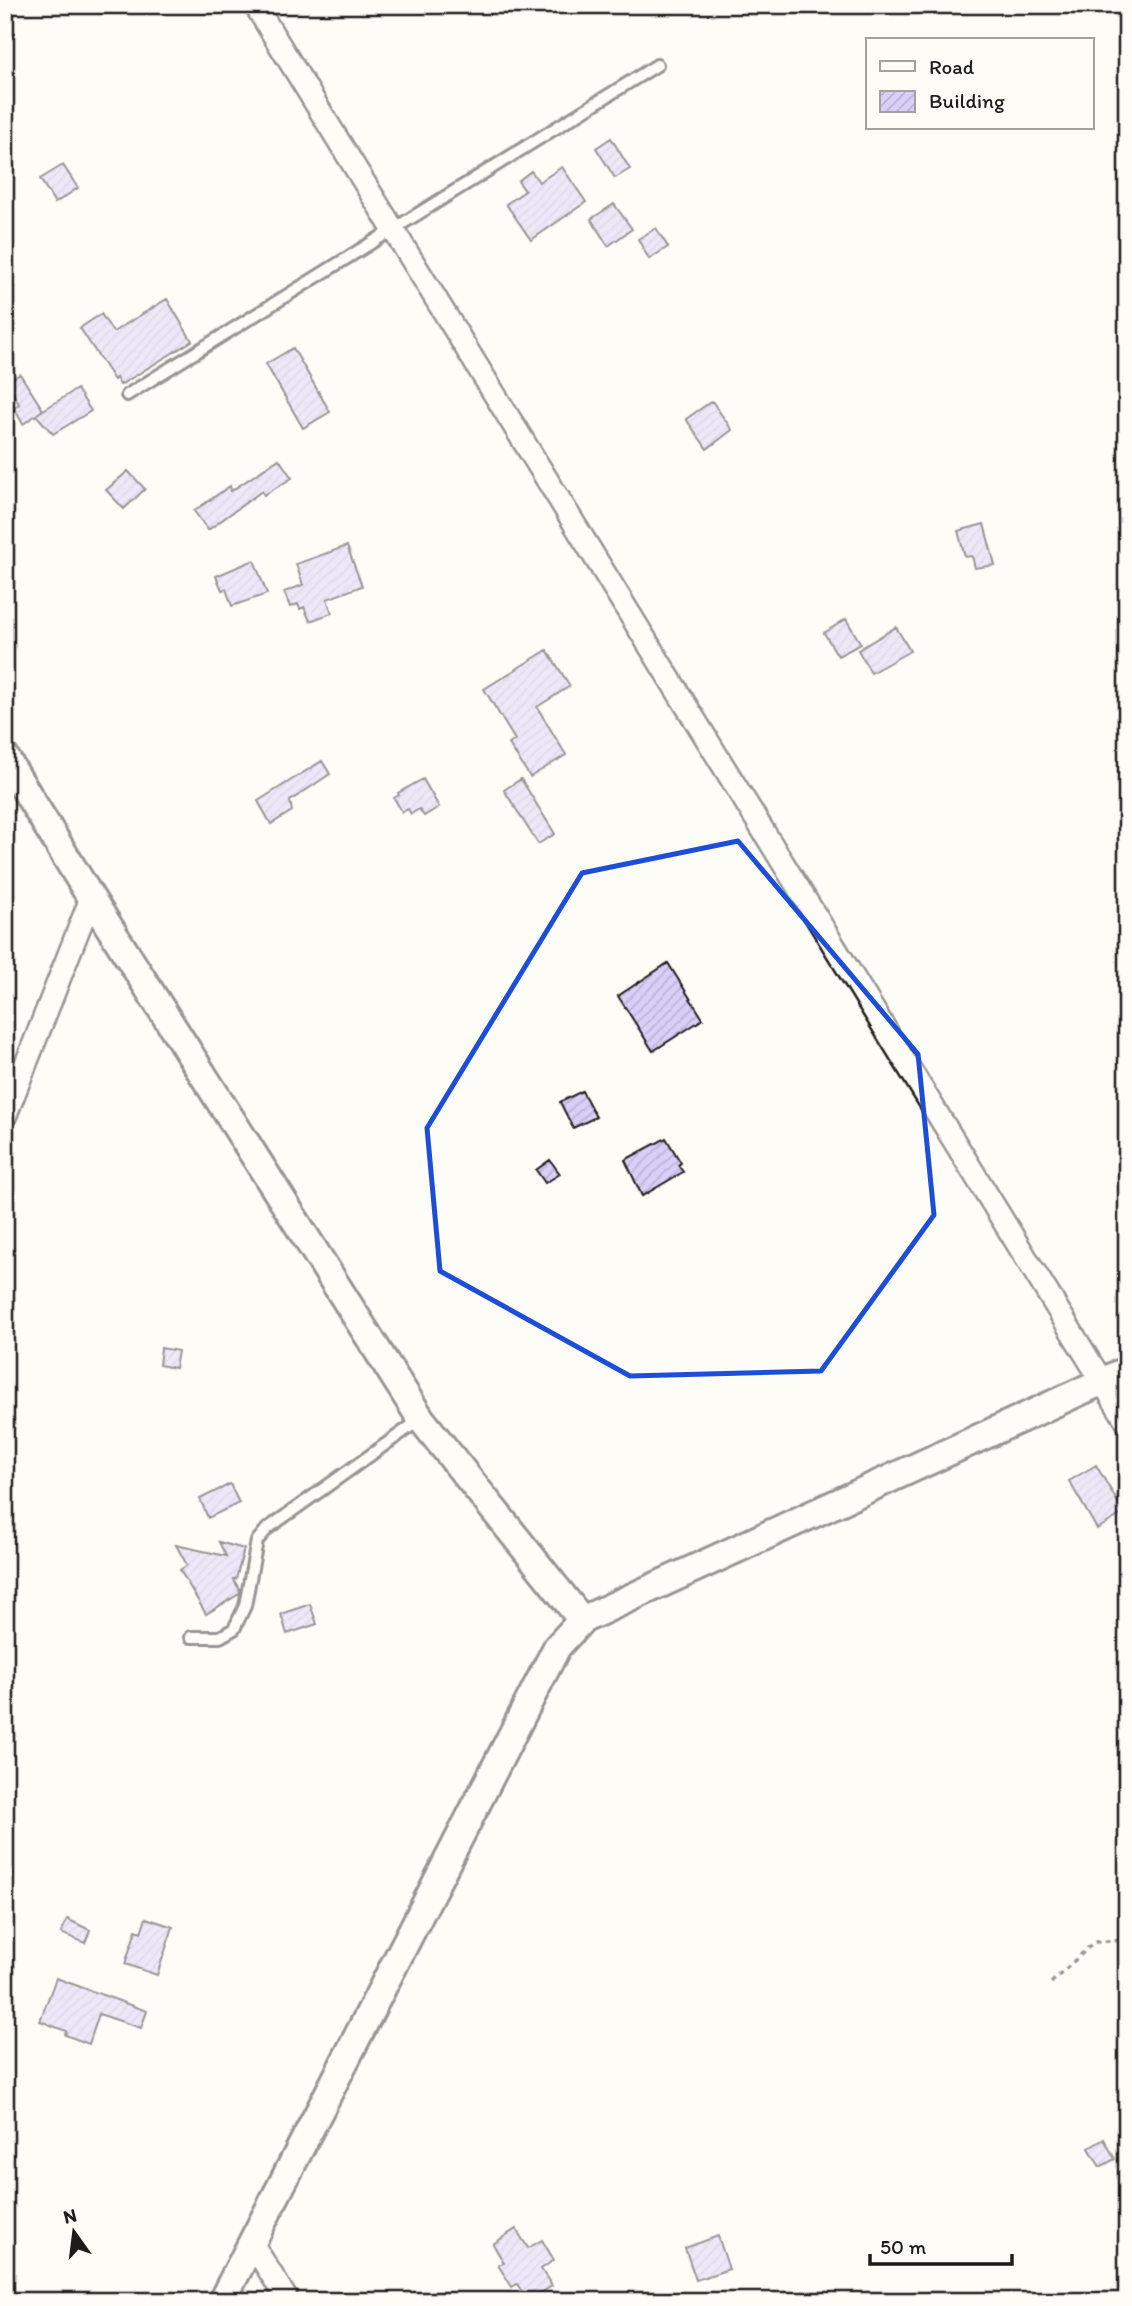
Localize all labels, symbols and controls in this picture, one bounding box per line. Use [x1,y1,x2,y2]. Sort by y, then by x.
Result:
legend [866,38,1094,130]
text: Road [929,54,975,79]
text: Building [929,88,1005,113]
north arrow [38,2198,108,2268]
text: N [61,2203,79,2229]
scale bar [870,2222,1011,2266]
text: 50 m [880,2234,927,2259]

